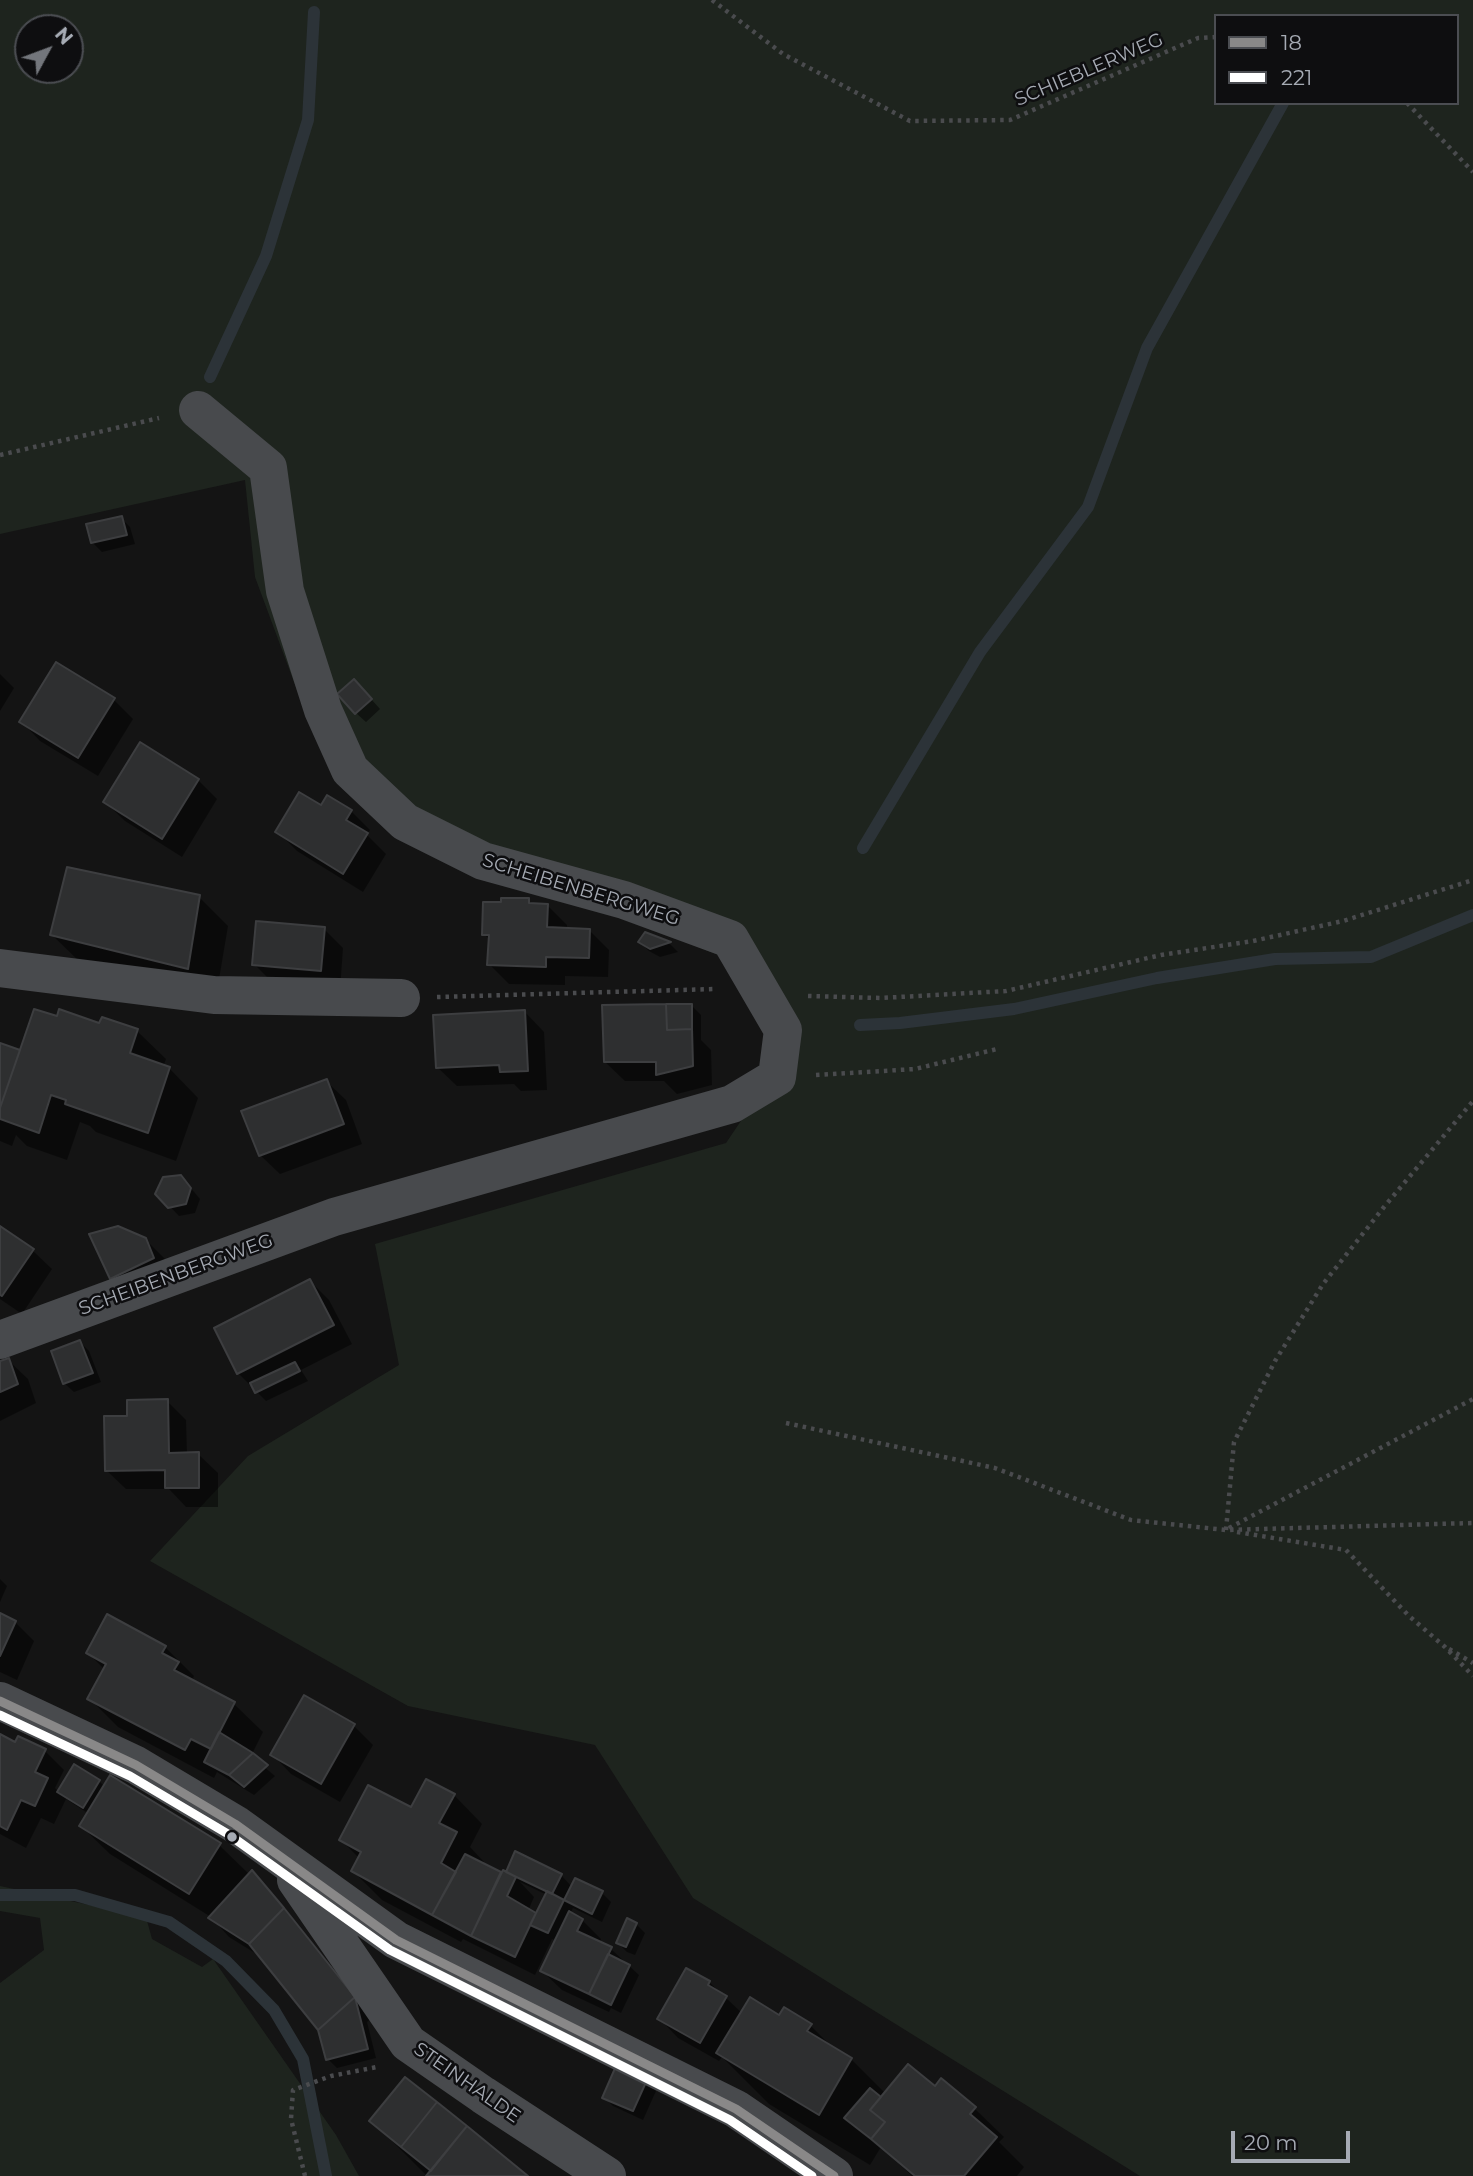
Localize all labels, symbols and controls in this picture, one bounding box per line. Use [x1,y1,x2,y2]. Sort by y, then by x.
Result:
north arrow [14,14,84,84]
legend [1214,14,1459,105]
text: N [50,23,77,50]
street label: SCHIEBLERWEG [1011,28,1167,112]
text: 18 [1281,30,1302,55]
text: 221 [1281,65,1312,90]
street label: SCHEIBENBERGWEG [480,849,682,931]
street label: SCHEIBENBERGWEG [76,1229,276,1321]
unlabelled marker [225,1830,239,1844]
street label: STEINHALDE [409,2038,525,2128]
scale bar [1235,2116,1354,2160]
text: 20 m [1244,2130,1298,2155]

